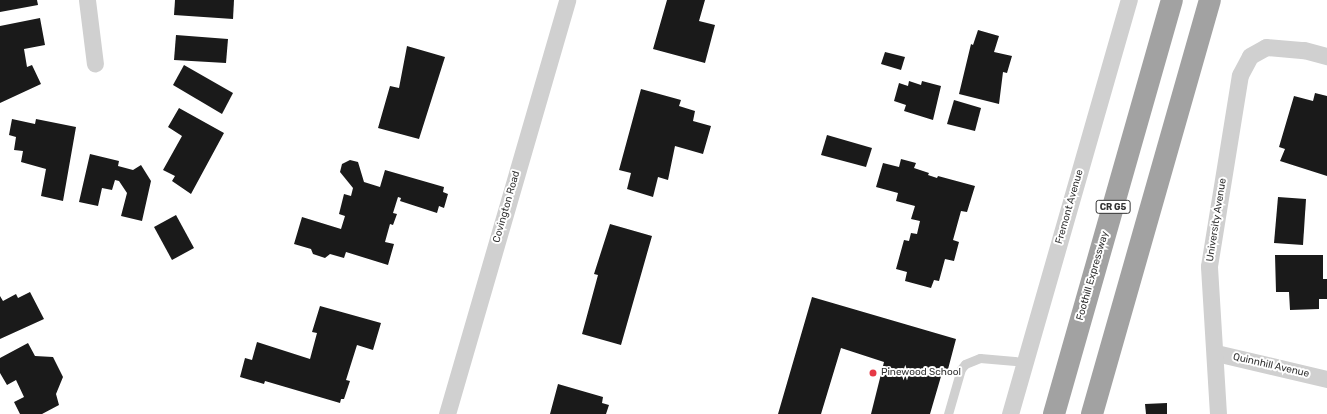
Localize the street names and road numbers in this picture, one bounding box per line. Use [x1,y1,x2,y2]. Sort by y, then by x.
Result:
street label: Fremont Avenue [1054,168,1086,246]
street label: Covington Road [491,170,523,244]
street label: University Avenue [1204,177,1230,263]
road number: CR G5 [1095,200,1131,214]
street label: Foothill Expressway [1074,230,1112,322]
street label: Quinnhill Avenue [1232,351,1310,381]

